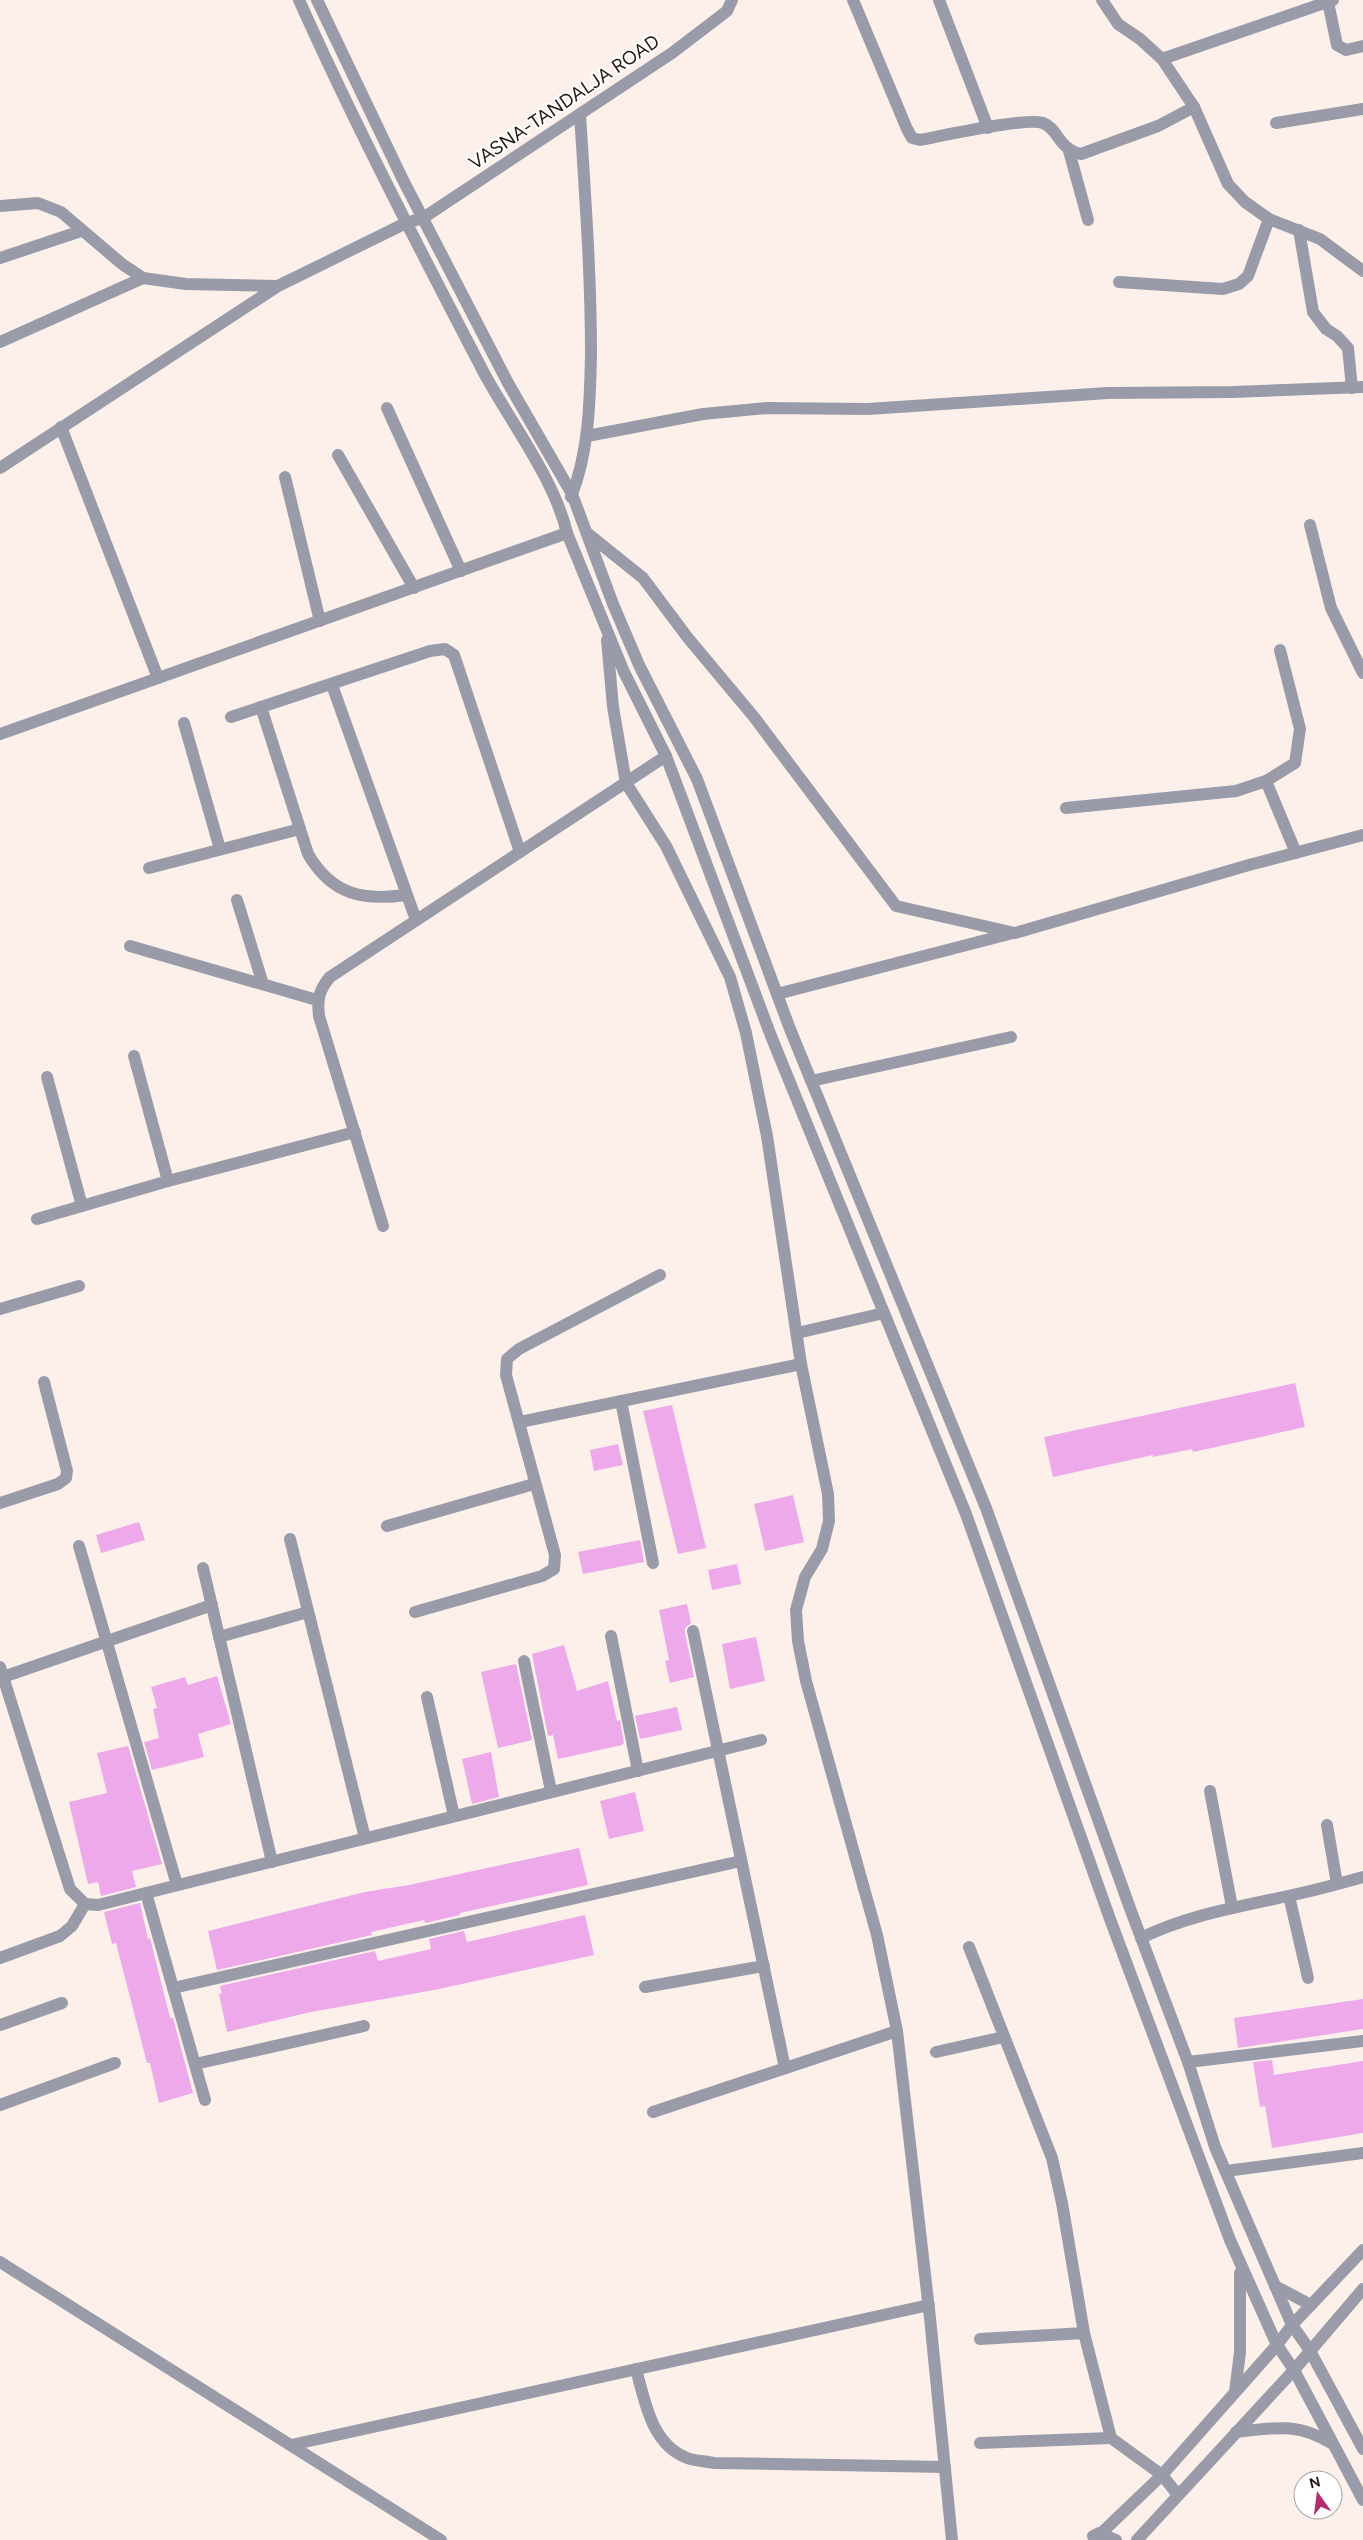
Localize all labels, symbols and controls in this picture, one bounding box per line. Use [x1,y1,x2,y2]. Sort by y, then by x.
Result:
street label: VASNA-TANDALJA ROAD [464,30,664,174]
north arrow [1293,2470,1343,2520]
text: N [1308,2473,1322,2492]

